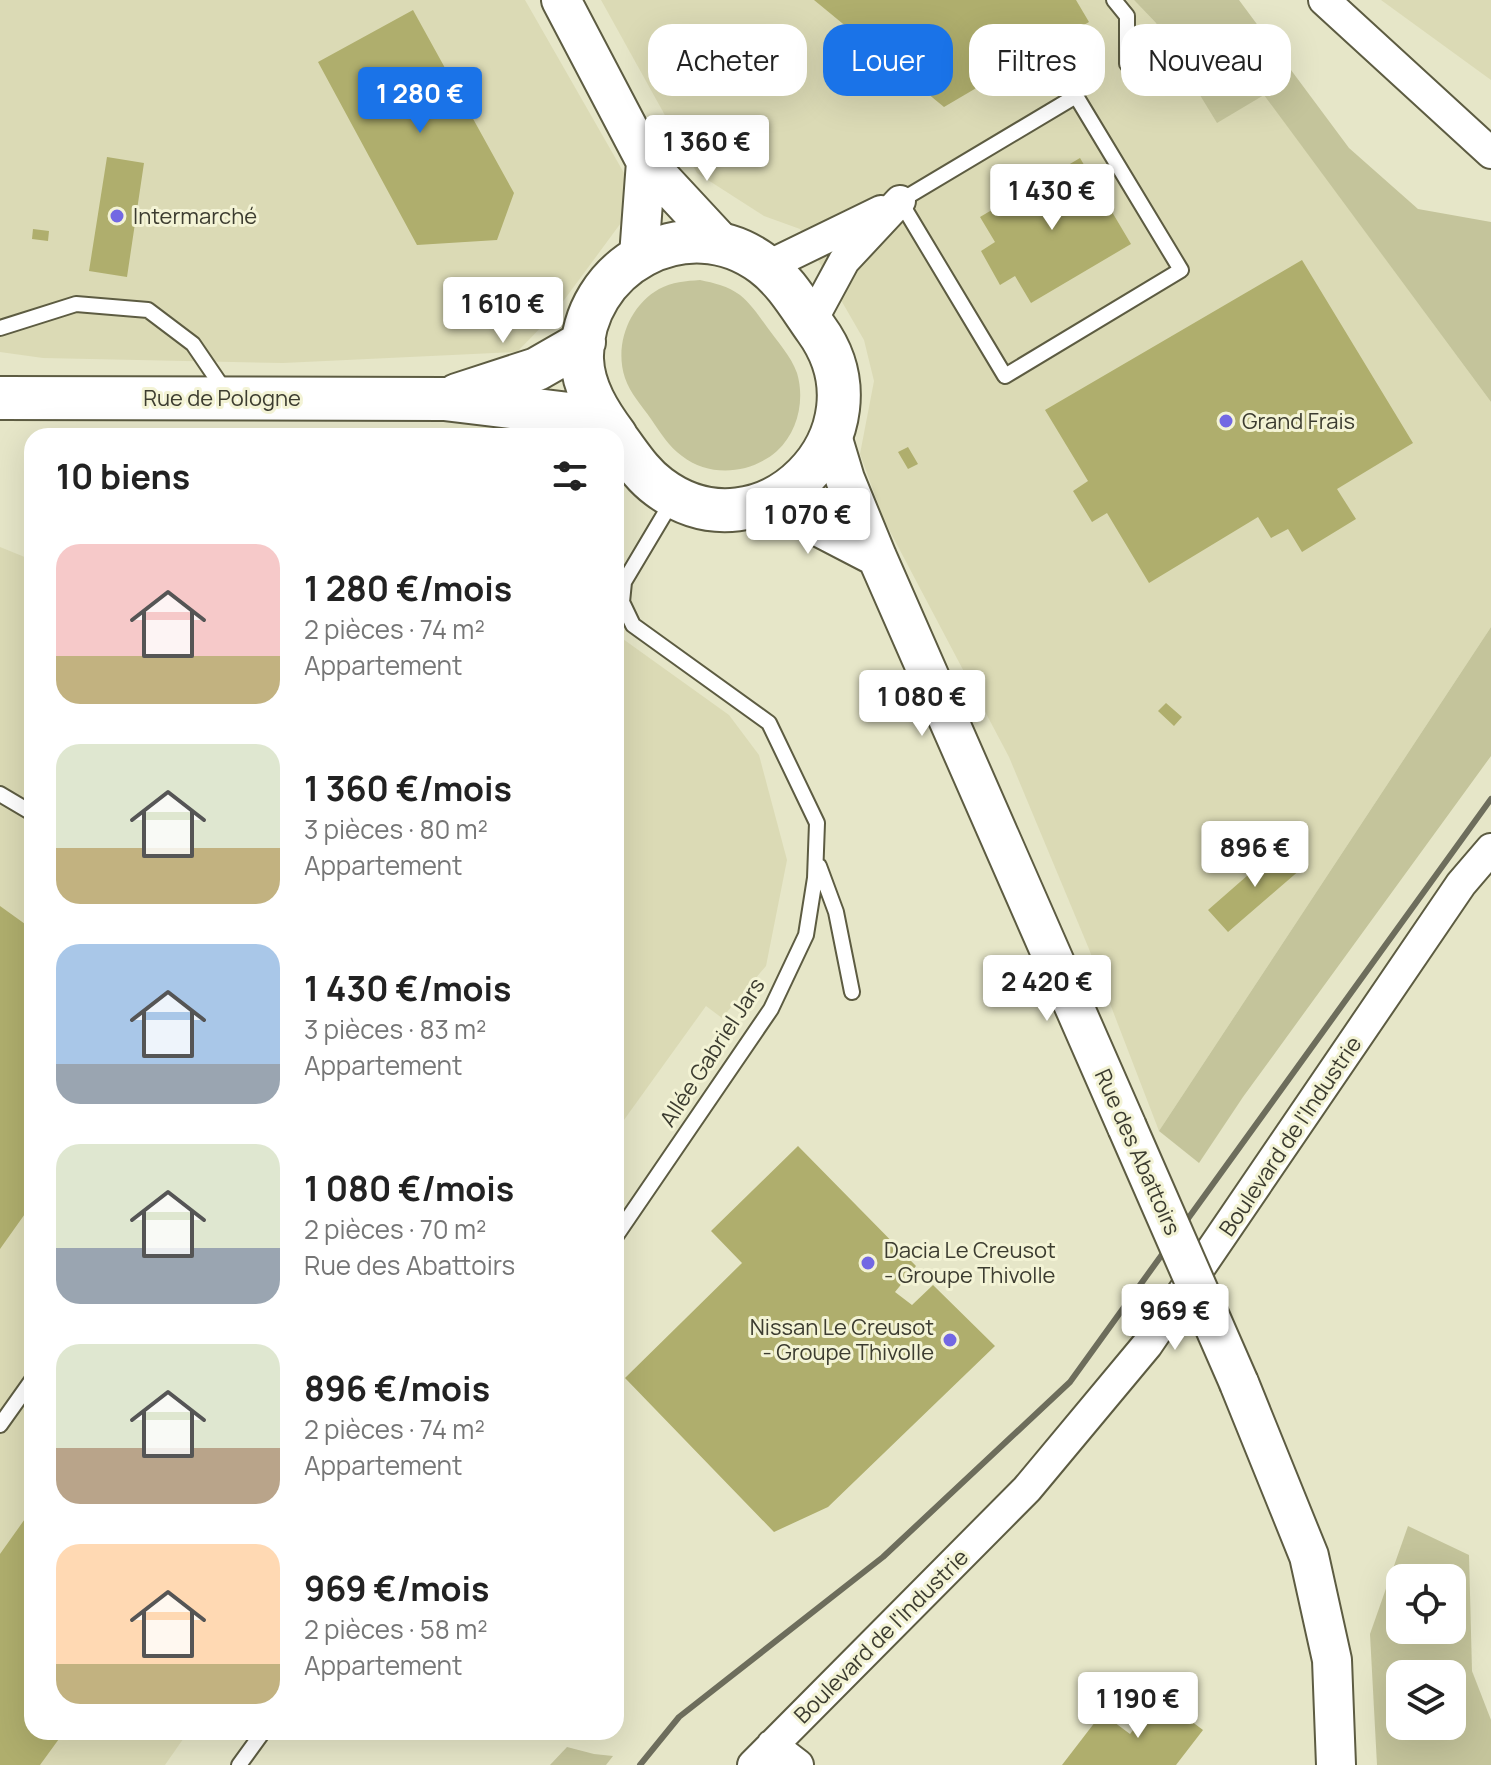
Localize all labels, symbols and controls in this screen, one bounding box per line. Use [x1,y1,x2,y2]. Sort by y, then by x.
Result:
chip: Acheter [648,24,807,96]
chip: Louer [823,24,953,96]
chip: Filtres [969,24,1105,96]
chip: Nouveau [1121,24,1291,96]
pin: 1 280 € [346,67,494,135]
text: 1 280 € [376,75,464,111]
pin: 1 360 € [633,115,781,183]
text: 1 360 € [663,123,751,159]
pin: 1 430 € [978,164,1126,232]
text: 1 430 € [1008,172,1096,208]
place label: Intermarché [133,201,257,231]
marker: Intermarché [108,207,126,225]
pin: 1 610 € [429,277,577,345]
text: 1 610 € [461,285,545,321]
street label: Rue de Pologne [143,383,301,413]
place label: Grand Frais [1242,406,1355,436]
marker: Grand Frais [1217,412,1235,430]
text: 10 biens [56,453,190,499]
icon: filters [548,454,592,498]
pin: 1 070 € [734,488,882,556]
text: 1 070 € [764,496,852,532]
text: 1 280 €/mois [304,565,512,611]
icon: home [120,576,216,672]
text: 2 pièces · 74 m² [304,611,485,647]
text: Appartement [304,647,462,683]
pin: 1 080 € [848,670,996,738]
text: 1 080 € [877,678,967,714]
text: 1 360 €/mois [304,765,512,811]
icon: home [120,776,216,872]
text: 3 pièces · 80 m² [304,811,488,847]
pin: 896 € [1199,821,1311,889]
text: 896 € [1219,829,1291,865]
text: Appartement [304,847,462,883]
pin: 2 420 € [973,955,1121,1023]
text: 2 420 € [1001,963,1093,999]
text: 1 430 €/mois [304,965,511,1011]
street label: Allée Gabriel Jars [653,972,771,1132]
icon: home [120,976,216,1072]
text: 3 pièces · 83 m² [304,1011,487,1047]
street label: Boulevard de l'Industrie [1212,1030,1368,1242]
text: Appartement [304,1047,462,1083]
street label: Rue des Abattoirs [1088,1064,1188,1240]
text: 1 080 €/mois [304,1165,514,1211]
icon: home [120,1176,216,1272]
text: 2 pièces · 70 m² [304,1211,486,1247]
place label: Dacia Le Creusot - Groupe Thivolle [884,1235,1056,1290]
text: Rue des Abattoirs [304,1247,515,1283]
marker: Dacia Le Creusot - Groupe Thivolle [859,1254,877,1272]
pin: 969 € [1119,1284,1231,1352]
text: 969 € [1140,1292,1210,1328]
place label: Nissan Le Creusot - Groupe Thivolle [750,1312,934,1367]
marker: Nissan Le Creusot - Groupe Thivolle [941,1331,959,1349]
text: 896 €/mois [304,1365,490,1411]
icon: home [120,1376,216,1472]
text: 2 pièces · 74 m² [304,1411,485,1447]
text: Appartement [304,1447,462,1483]
street label: Boulevard de l'Industrie [787,1542,975,1730]
map controls [1386,1564,1466,1740]
button: locate [1386,1564,1466,1644]
text: 969 €/mois [304,1565,490,1611]
icon: home [120,1576,216,1672]
text: 2 pièces · 58 m² [304,1611,488,1647]
text: Appartement [304,1647,462,1683]
button: layers [1386,1660,1466,1740]
pin: 1 190 € [1064,1672,1212,1740]
text: 1 190 € [1096,1680,1180,1716]

